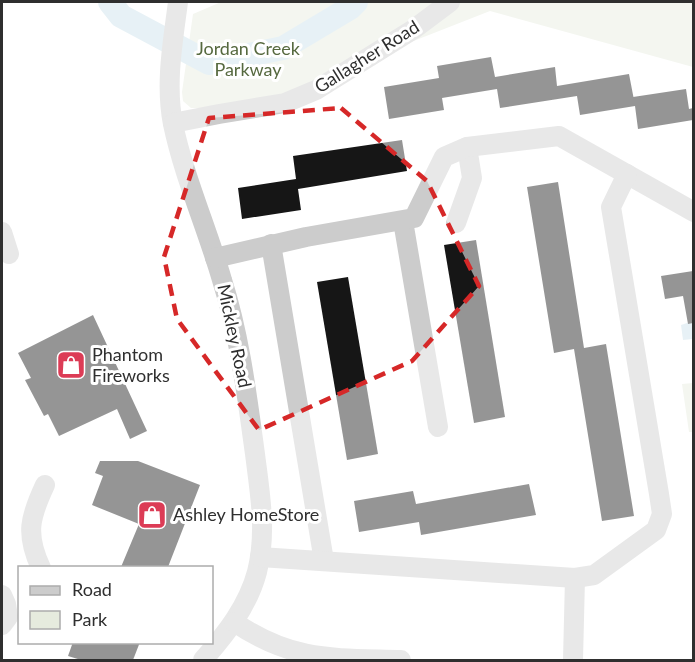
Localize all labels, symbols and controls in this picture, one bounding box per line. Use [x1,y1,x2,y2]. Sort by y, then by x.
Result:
street label: Gallagher Road [310,15,423,97]
park label: Jordan Creek Parkway [196,37,301,80]
street label: Mickley Road [213,282,257,390]
place label: Phantom Fireworks [92,343,170,386]
shop icon: Phantom Fireworks [55,349,87,381]
shop icon: Ashley HomeStore [136,499,168,531]
place label: Ashley HomeStore [173,503,319,525]
legend [18,566,213,644]
text: Road [72,578,112,600]
text: Park [72,608,108,630]

